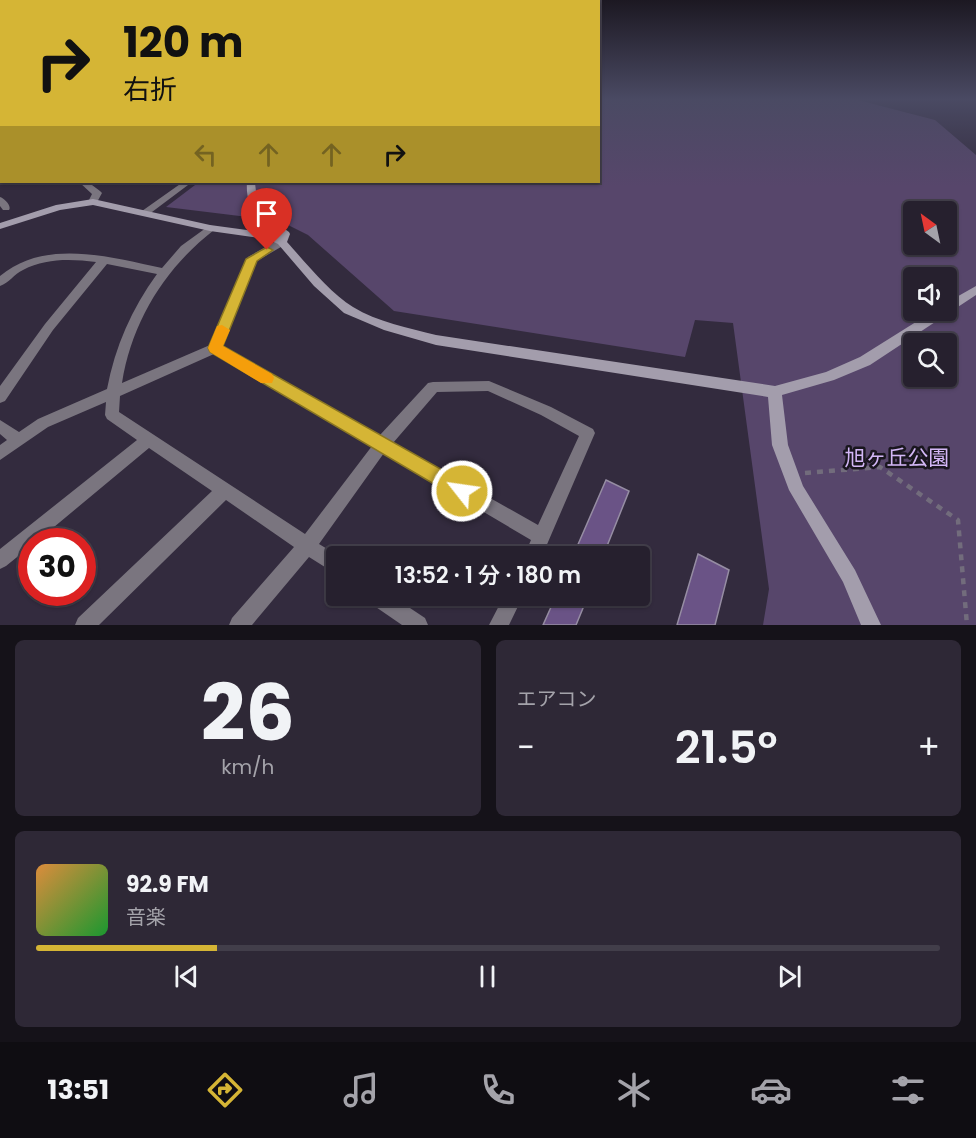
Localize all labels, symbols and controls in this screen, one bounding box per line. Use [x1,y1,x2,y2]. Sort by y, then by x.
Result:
text: 120 m [123,13,244,72]
icon: right [24,24,102,102]
text: 右折 [123,71,177,108]
icon: left [189,138,222,171]
icon: ahead [252,138,285,171]
icon: ahead [315,138,348,171]
icon: right [378,138,411,171]
pin [241,188,292,250]
icon: arrive [250,197,283,230]
north arrow [903,201,957,255]
map controls [903,201,957,387]
button: sound [903,267,957,321]
button: search [903,333,957,387]
park label: 旭ヶ丘公園 [845,443,950,472]
position arrow [430,459,494,523]
speed limit sign: 30 [18,528,96,606]
text: 13:52 · 1 分 · 180 m [395,560,581,591]
text: 26 [201,658,295,767]
text: エアコン [517,685,597,713]
text: 21.5° [675,716,777,779]
text: − [517,724,535,771]
text: + [917,724,940,771]
text: km/h [221,753,274,781]
text: 92.9 FM [126,869,209,900]
text: 音楽 [126,903,166,931]
icon: previous [170,960,203,993]
icon: pause [471,960,504,993]
icon: next [773,960,806,993]
icon: directions [204,1069,246,1111]
icon: music [340,1069,382,1111]
icon: phone [477,1069,519,1111]
icon: climate [613,1069,655,1111]
icon: car [750,1069,792,1111]
icon: filters [887,1069,929,1111]
text: 13:51 [47,1071,109,1108]

